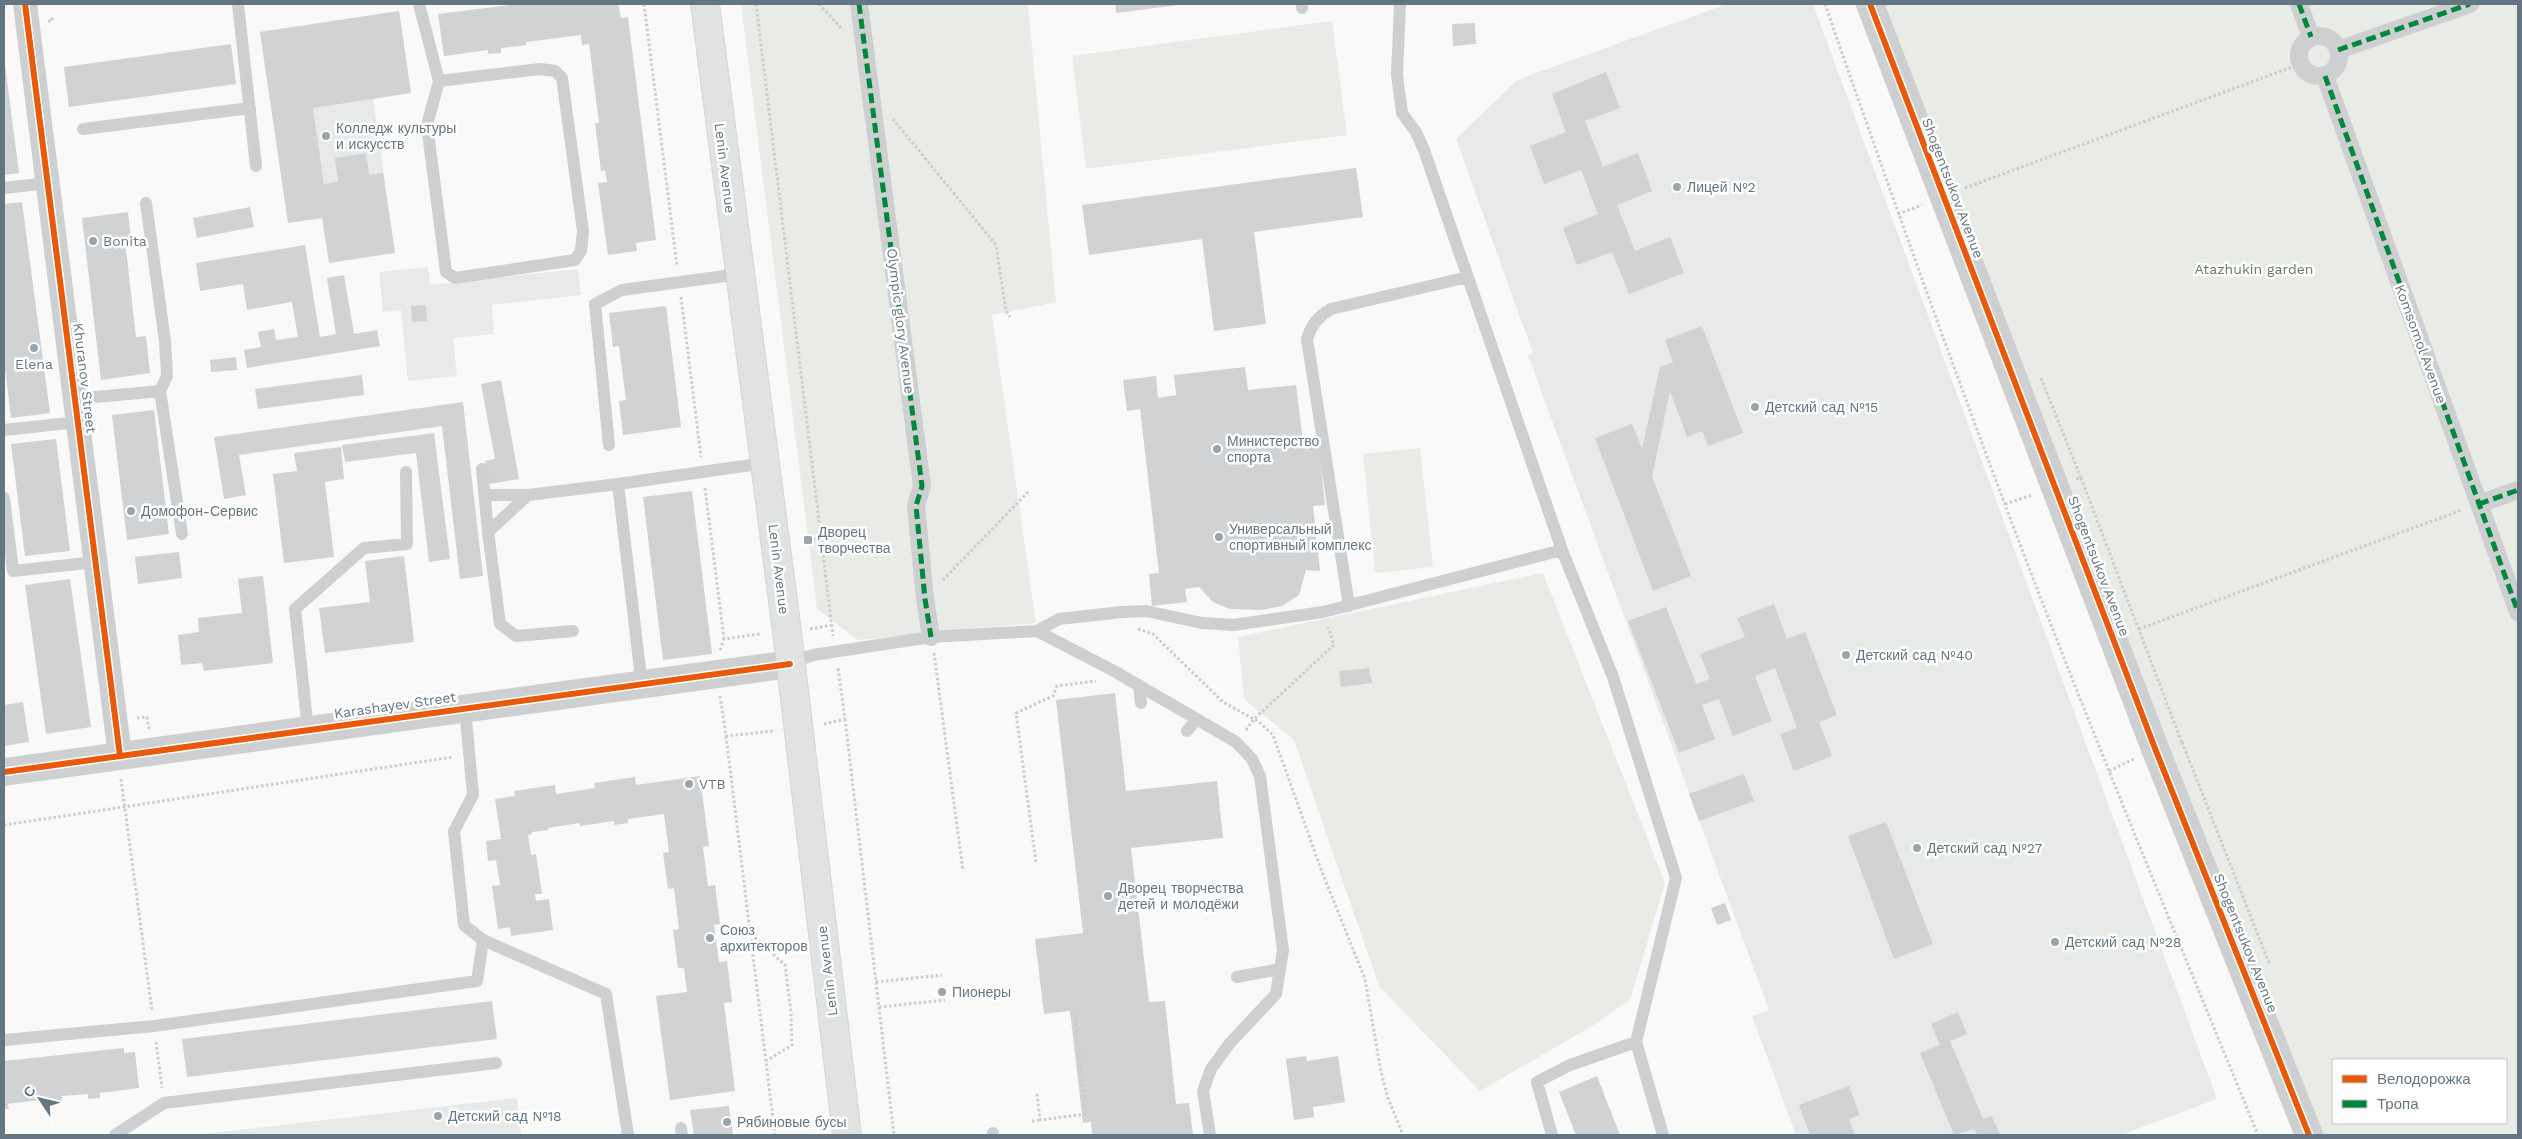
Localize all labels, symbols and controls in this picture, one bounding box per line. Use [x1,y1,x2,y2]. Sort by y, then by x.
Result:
street label: Shogentsukov Avenue [1919,116,1987,260]
place label: Колледж культуры и искусств [336,120,456,152]
street label: Lenin Avenue [712,122,738,214]
marker: Колледж культуры и искусств [320,130,332,142]
place label: Лицей №2 [1687,179,1756,195]
marker: Лицей №2 [1671,181,1683,193]
place label: Bonita [103,233,147,249]
marker: Bonita [87,235,99,247]
street label: Olympic glory Avenue [884,247,918,395]
park label: Atazhukin garden [2195,261,2313,277]
street label: Komsomol Avenue [2392,282,2450,406]
street label: Khuranov Street [70,322,100,434]
marker: Elena [28,342,40,354]
place label: Elena [15,356,53,372]
place label: Детский сад №15 [1765,399,1878,415]
marker: Детский сад №15 [1749,401,1761,413]
place label: Министерство спорта [1227,433,1320,465]
marker: Министерство спорта [1211,443,1223,455]
street label: Shogentsukov Avenue [2065,494,2133,638]
place label: Домофон-Сервис [141,503,258,519]
marker: Домофон-Сервис [125,505,137,517]
place label: Универсальный спортивный комплекс [1229,521,1371,553]
street label: Lenin Avenue [766,523,792,615]
place label: Дворец творчества [818,524,891,556]
marker: Универсальный спортивный комплекс [1213,531,1225,543]
marker: Дворец творчества [802,534,814,546]
place label: Детский сад №40 [1856,647,1973,663]
marker: Детский сад №40 [1840,649,1852,661]
street label: Karashaуev Street [333,688,457,721]
place label: VTB [699,776,726,792]
marker: VTB [683,778,695,790]
place label: Детский сад №27 [1927,840,2043,856]
marker: Детский сад №27 [1911,842,1923,854]
street label: Shogentsukov Avenue [2211,871,2281,1015]
place label: Дворец творчества детей и молодёжи [1118,880,1244,912]
marker: Дворец творчества детей и молодёжи [1102,890,1114,902]
place label: Союз архитекторов [720,922,808,954]
street label: Lenin Avenue [814,925,840,1017]
marker: Союз архитекторов [704,932,716,944]
place label: Детский сад №28 [2065,934,2181,950]
marker: Детский сад №28 [2049,936,2061,948]
place label: Пионеры [952,984,1011,1000]
marker: Пионеры [936,986,948,998]
legend [2332,1059,2507,1124]
text: Велодорожка [2377,1070,2471,1088]
north arrow [15,1074,65,1124]
text: С [20,1083,39,1100]
text: Тропа [2377,1095,2419,1113]
place label: Детский сад №18 [448,1108,562,1124]
marker: Детский сад №18 [432,1110,444,1122]
place label: Рябиновые бусы [737,1114,847,1130]
marker: Рябиновые бусы [721,1116,733,1128]

